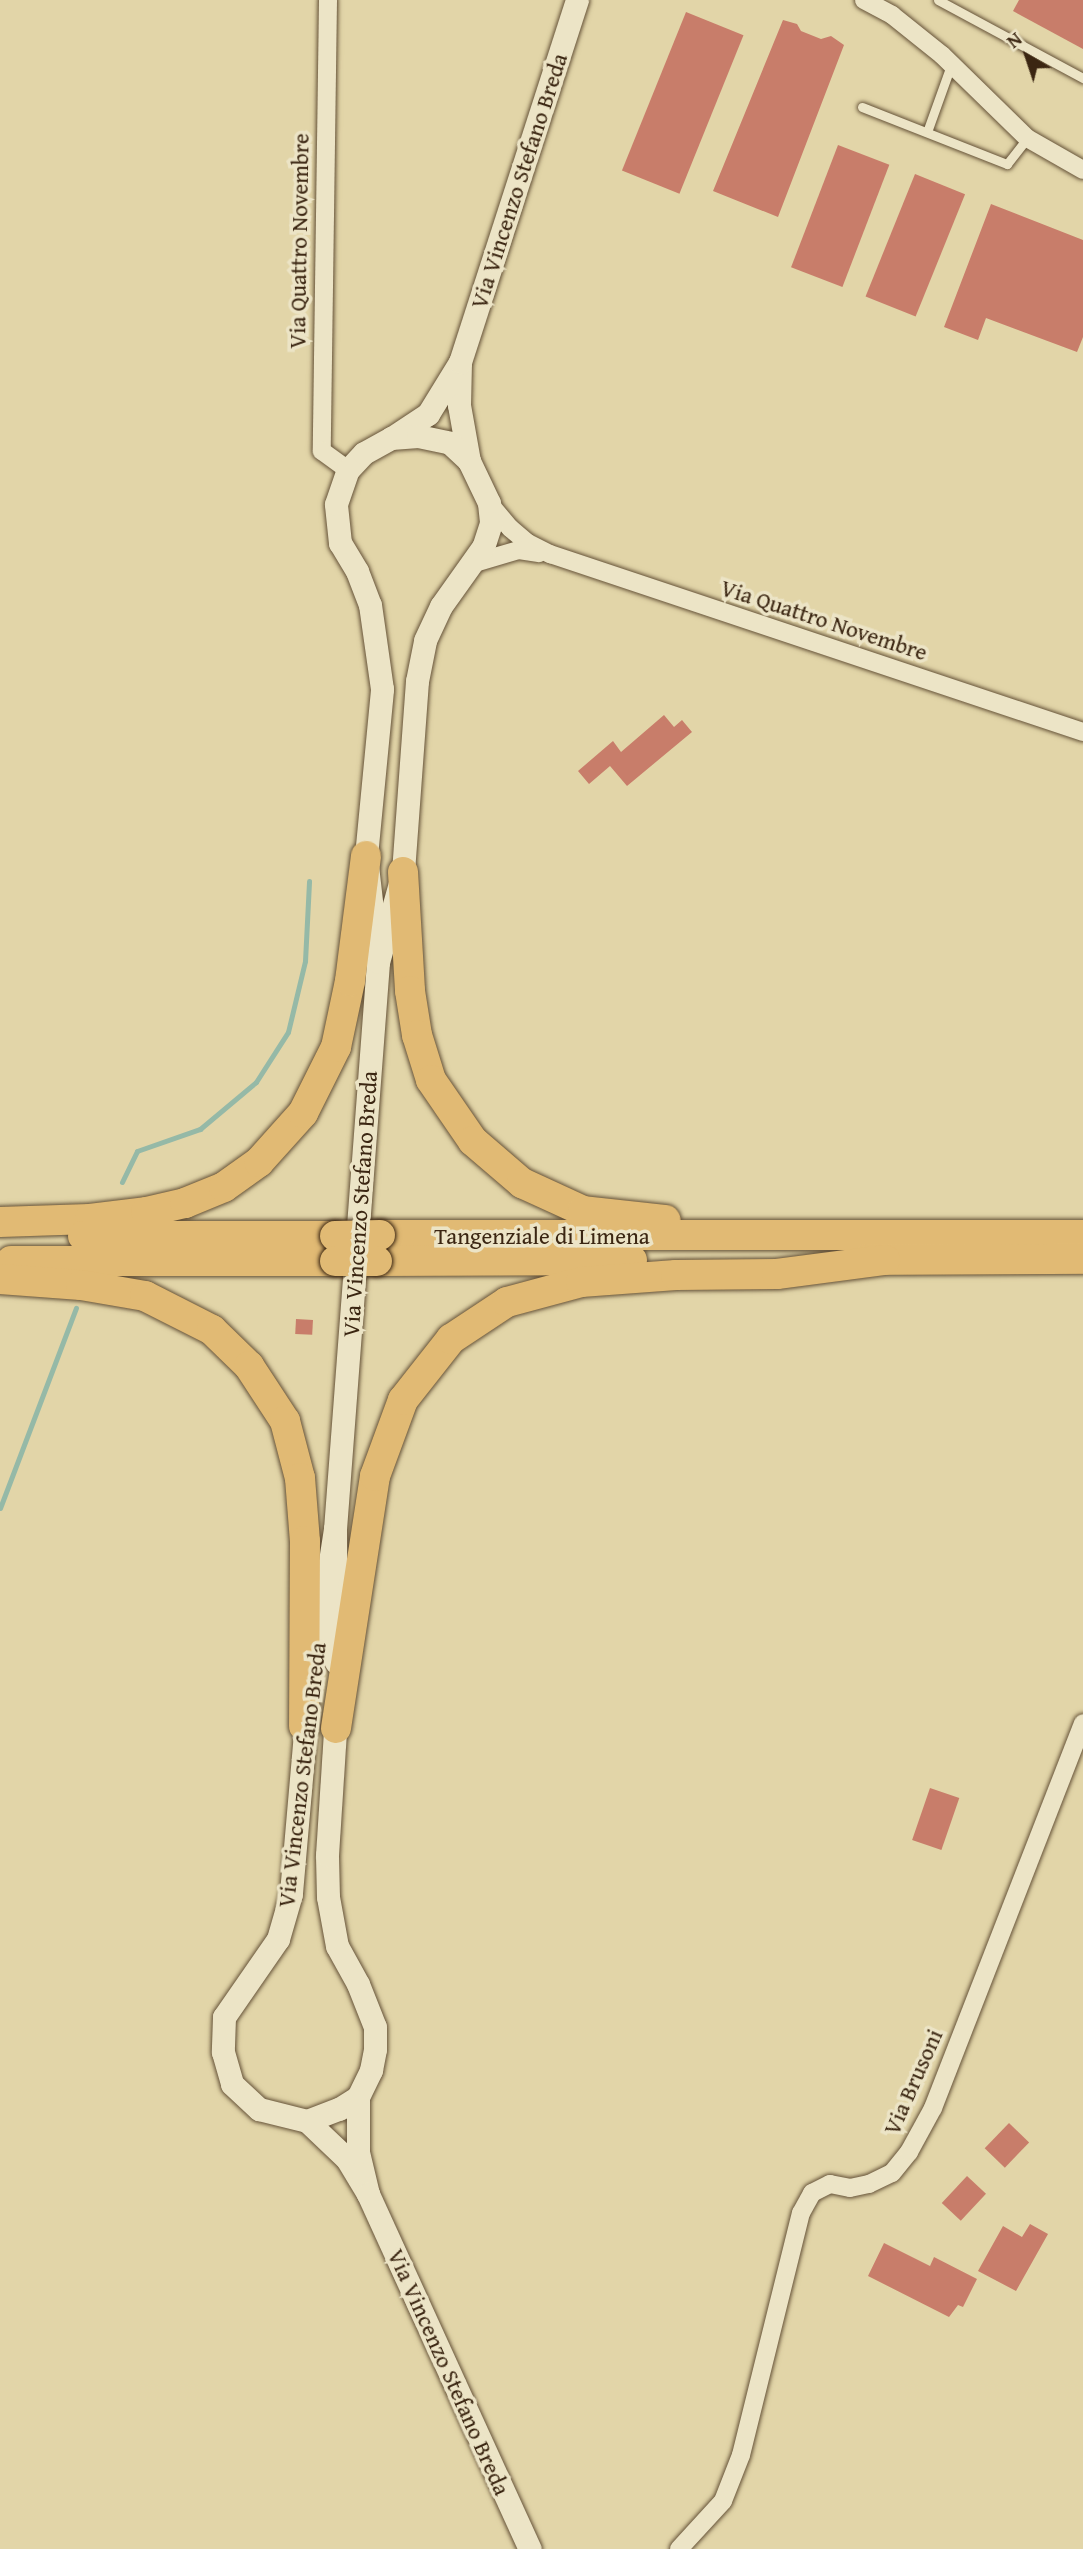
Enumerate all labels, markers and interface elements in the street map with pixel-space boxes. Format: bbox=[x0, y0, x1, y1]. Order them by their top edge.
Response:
north arrow bbox=[992, 21, 1062, 91]
text: N bbox=[1000, 25, 1028, 55]
street label: Via Vincenzo Stefano Breda bbox=[465, 50, 573, 312]
street label: Via Quattro Novembre bbox=[283, 133, 315, 349]
street label: Via Quattro Novembre bbox=[717, 574, 931, 666]
street label: Via Vincenzo Stefano Breda bbox=[337, 1070, 383, 1338]
street label: Tangenziale di Limena bbox=[434, 1222, 650, 1250]
street label: Via Vincenzo Stefano Breda bbox=[272, 1641, 332, 1909]
street label: Via Brusoni bbox=[877, 2025, 949, 2139]
street label: Via Vincenzo Stefano Breda bbox=[382, 2244, 516, 2500]

